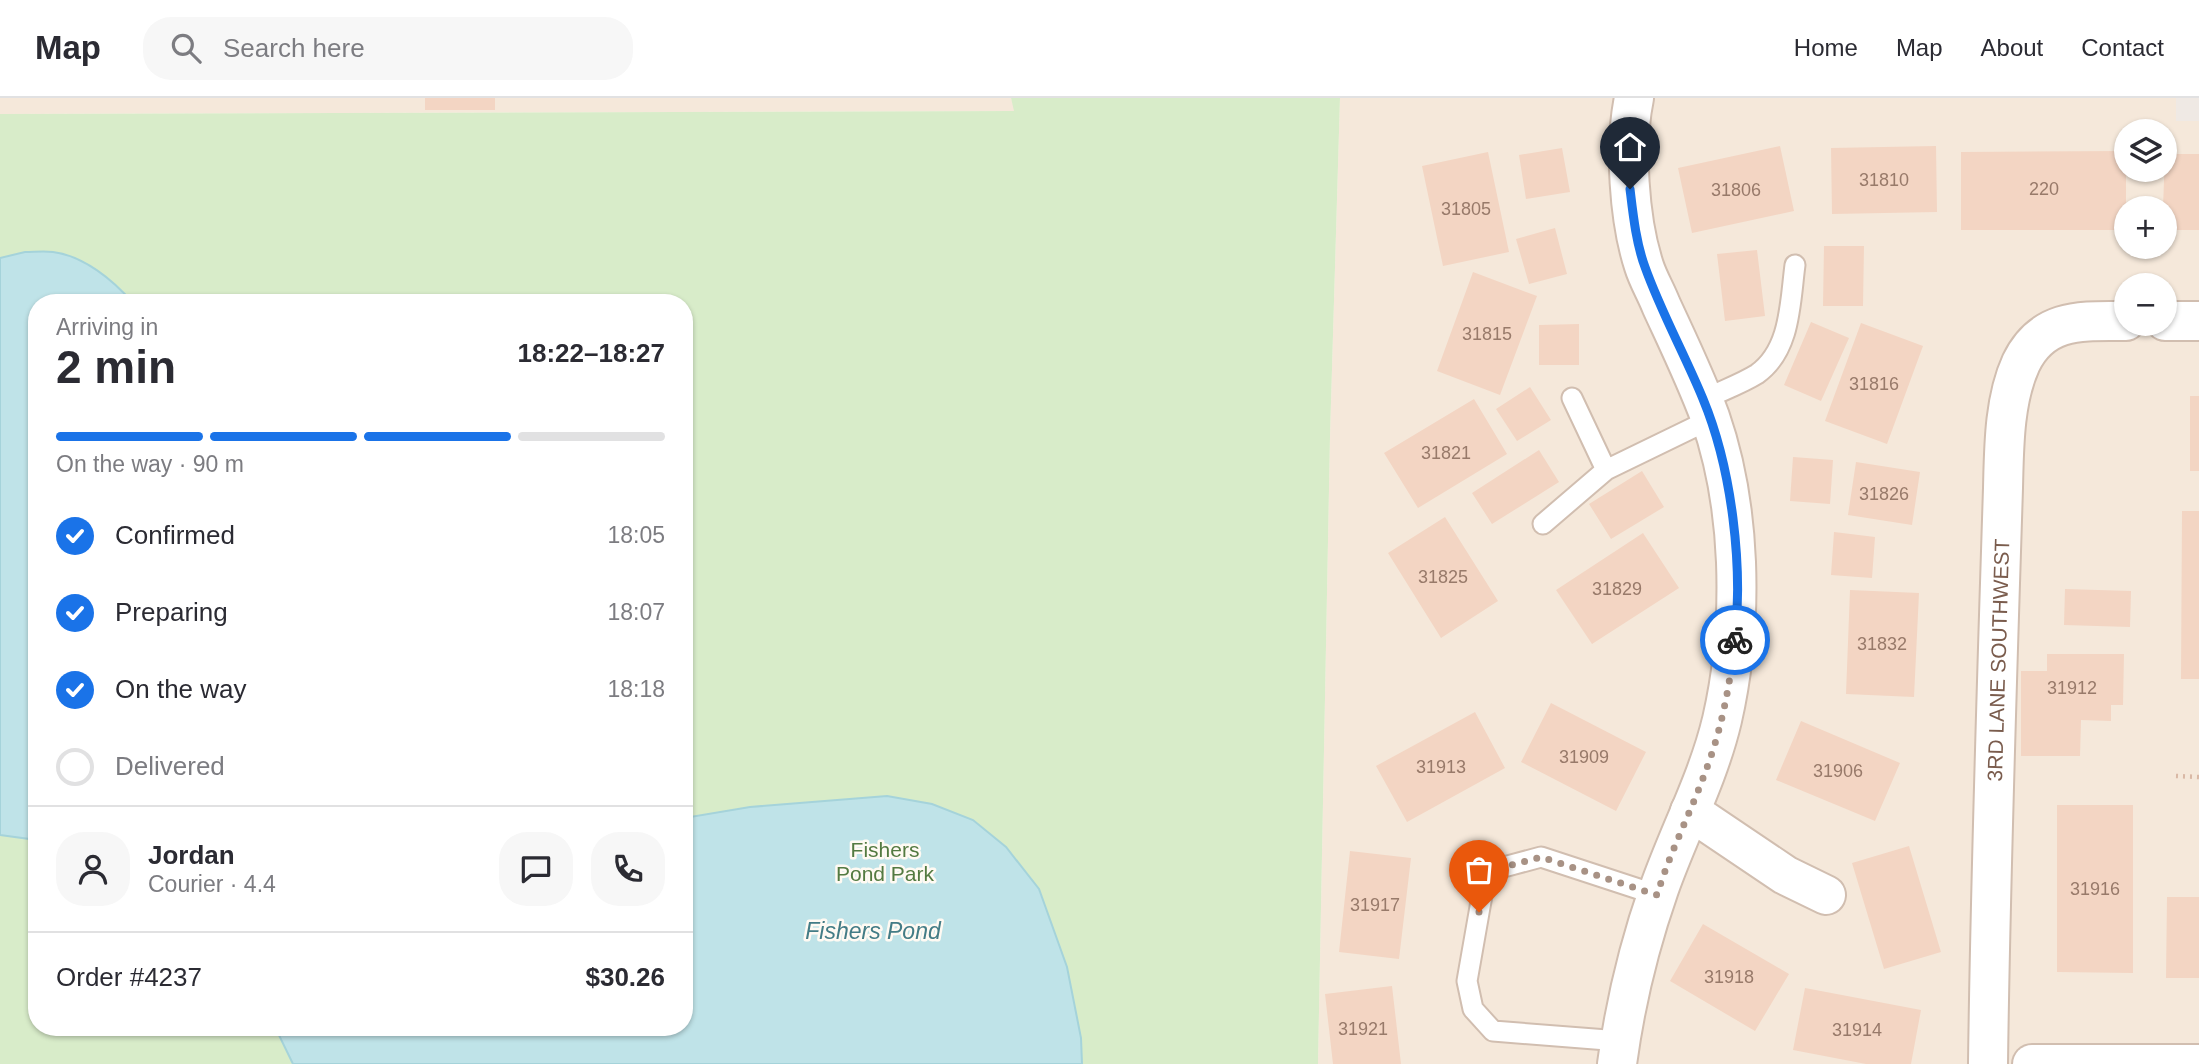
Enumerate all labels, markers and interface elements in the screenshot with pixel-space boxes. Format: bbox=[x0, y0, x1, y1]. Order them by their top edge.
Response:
search box bbox=[143, 17, 633, 80]
text: Map bbox=[35, 29, 101, 66]
icon: search bbox=[167, 29, 205, 67]
text: Search here bbox=[223, 33, 365, 63]
text: Home bbox=[1794, 34, 1858, 61]
text: Map bbox=[1896, 34, 1943, 61]
text: About bbox=[1981, 34, 2043, 61]
text: Contact bbox=[2081, 34, 2164, 61]
pin bbox=[1600, 117, 1660, 189]
map controls bbox=[2114, 119, 2177, 336]
button: layers bbox=[2114, 119, 2177, 182]
icon: home bbox=[1611, 128, 1649, 166]
house number: 31810 bbox=[1859, 170, 1909, 190]
house number: 220 bbox=[2029, 179, 2059, 199]
house number: 31806 bbox=[1711, 180, 1761, 200]
button: + bbox=[2114, 196, 2177, 259]
house number: 31805 bbox=[1441, 199, 1491, 219]
button: − bbox=[2114, 273, 2177, 336]
text: Arriving in bbox=[56, 314, 158, 340]
house number: 31815 bbox=[1462, 324, 1512, 344]
text: 18:22–18:27 bbox=[518, 338, 665, 368]
text: 2 min bbox=[56, 341, 176, 393]
house number: 31816 bbox=[1849, 374, 1899, 394]
house number: 31821 bbox=[1421, 443, 1471, 463]
text: On the way · 90 m bbox=[56, 451, 244, 477]
house number: 31826 bbox=[1859, 484, 1909, 504]
icon: check bbox=[56, 517, 94, 555]
text: Confirmed bbox=[115, 520, 235, 550]
text: 18:05 bbox=[607, 522, 665, 548]
street label: 3RD LANE SOUTHWEST bbox=[1983, 538, 2013, 782]
house number: 31825 bbox=[1418, 567, 1468, 587]
house number: 31829 bbox=[1592, 579, 1642, 599]
icon: check bbox=[56, 594, 94, 632]
text: Preparing bbox=[115, 597, 228, 627]
text: 18:07 bbox=[607, 599, 665, 625]
courier bbox=[1700, 605, 1770, 675]
icon: bike bbox=[1716, 621, 1754, 659]
house number: 31832 bbox=[1857, 634, 1907, 654]
icon: check bbox=[56, 671, 94, 709]
text: On the way bbox=[115, 674, 247, 704]
text: 18:18 bbox=[607, 676, 665, 702]
house number: 31912 bbox=[2047, 678, 2097, 698]
house number: 31909 bbox=[1559, 747, 1609, 767]
text: Delivered bbox=[115, 751, 225, 781]
house number: 31913 bbox=[1416, 757, 1466, 777]
house number: 31906 bbox=[1813, 761, 1863, 781]
button: person bbox=[56, 832, 130, 906]
button: chat bbox=[499, 832, 573, 906]
button: phone bbox=[591, 832, 665, 906]
park label: Fishers Pond Park bbox=[836, 838, 935, 885]
text: Jordan bbox=[148, 840, 235, 870]
pin bbox=[1449, 840, 1509, 912]
icon: bag bbox=[1460, 851, 1498, 889]
text: Courier · 4.4 bbox=[148, 871, 276, 897]
house number: 31916 bbox=[2070, 879, 2120, 899]
house number: 31917 bbox=[1350, 895, 1400, 915]
water label: Fishers Pond bbox=[805, 918, 942, 944]
text: Order #4237 bbox=[56, 962, 202, 992]
text: $30.26 bbox=[585, 962, 665, 992]
house number: 31918 bbox=[1704, 967, 1754, 987]
house number: 31921 bbox=[1338, 1019, 1388, 1039]
house number: 31914 bbox=[1832, 1020, 1882, 1040]

